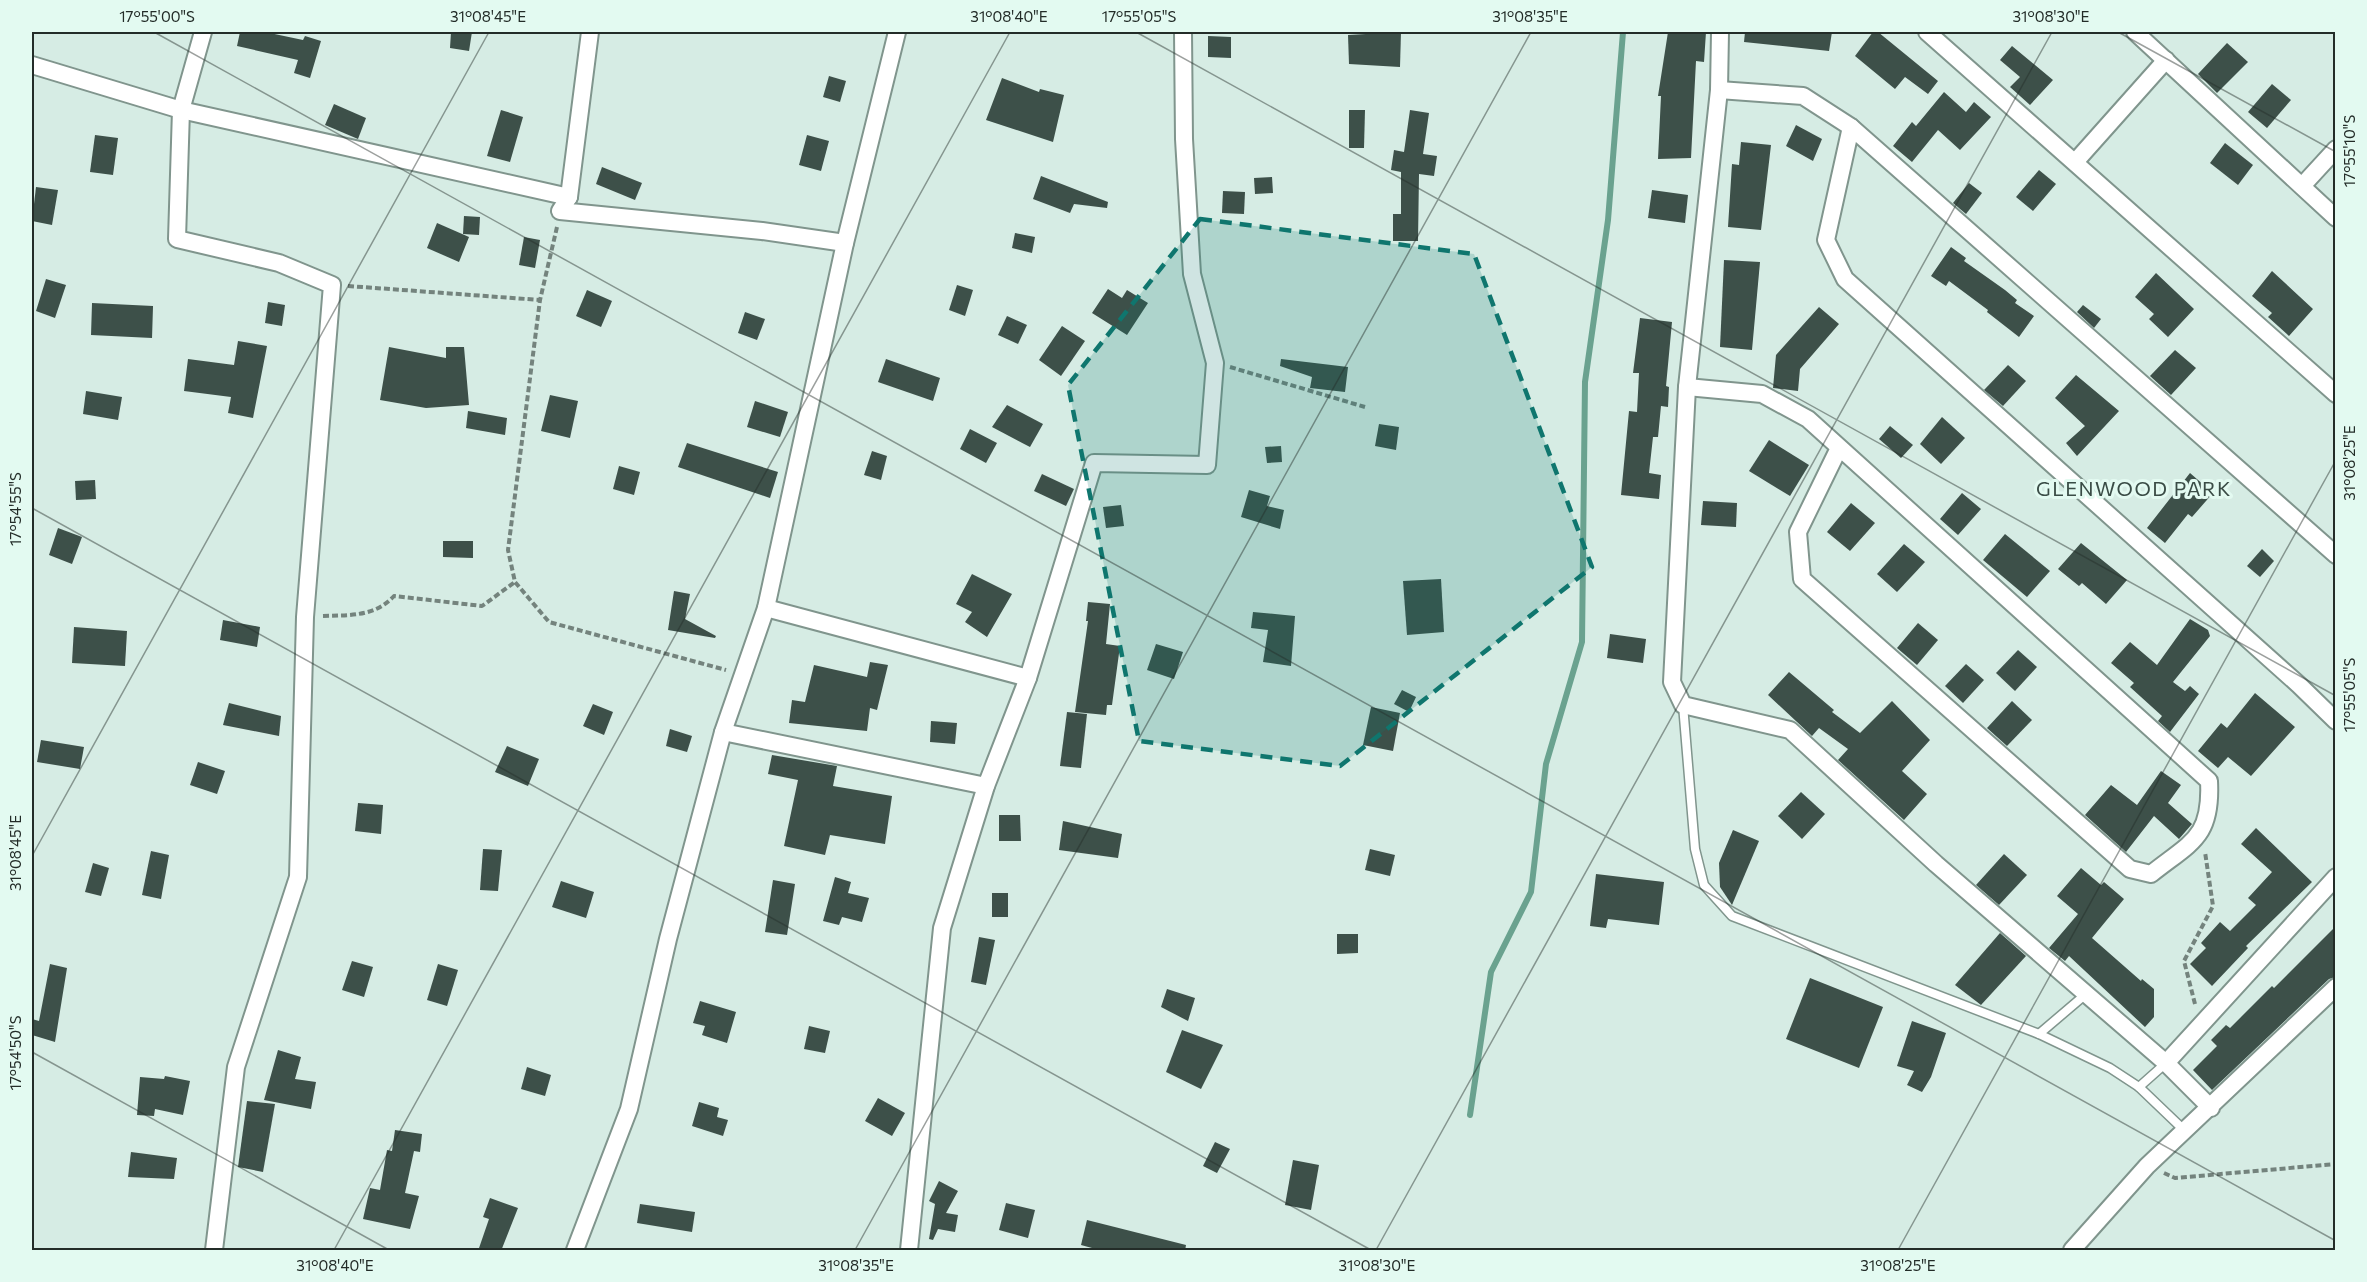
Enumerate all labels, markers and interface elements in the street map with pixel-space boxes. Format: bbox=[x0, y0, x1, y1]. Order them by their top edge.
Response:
text: 17°55'00"S bbox=[119, 7, 195, 25]
text: 31°08'45"E bbox=[450, 7, 526, 25]
text: 31°08'40"E bbox=[970, 7, 1048, 25]
text: 17°55'05"S bbox=[1102, 7, 1176, 25]
text: 31°08'35"E bbox=[1492, 7, 1568, 25]
text: 31°08'30"E bbox=[2013, 7, 2090, 25]
text: 17°55'10"S bbox=[2340, 115, 2358, 187]
text: 31°08'25"E bbox=[2340, 425, 2358, 501]
text: 17°54'55"S bbox=[6, 472, 24, 546]
district label: GLENWOOD PARK bbox=[2036, 476, 2232, 500]
text: 17°55'05"S bbox=[2340, 658, 2358, 732]
text: 31°08'45"E bbox=[6, 815, 24, 891]
text: 17°54'50"S bbox=[6, 1015, 24, 1090]
text: 31°08'40"E bbox=[296, 1256, 374, 1274]
text: 31°08'35"E bbox=[818, 1256, 894, 1274]
text: 31°08'30"E bbox=[1339, 1256, 1416, 1274]
text: 31°08'25"E bbox=[1860, 1256, 1936, 1274]

